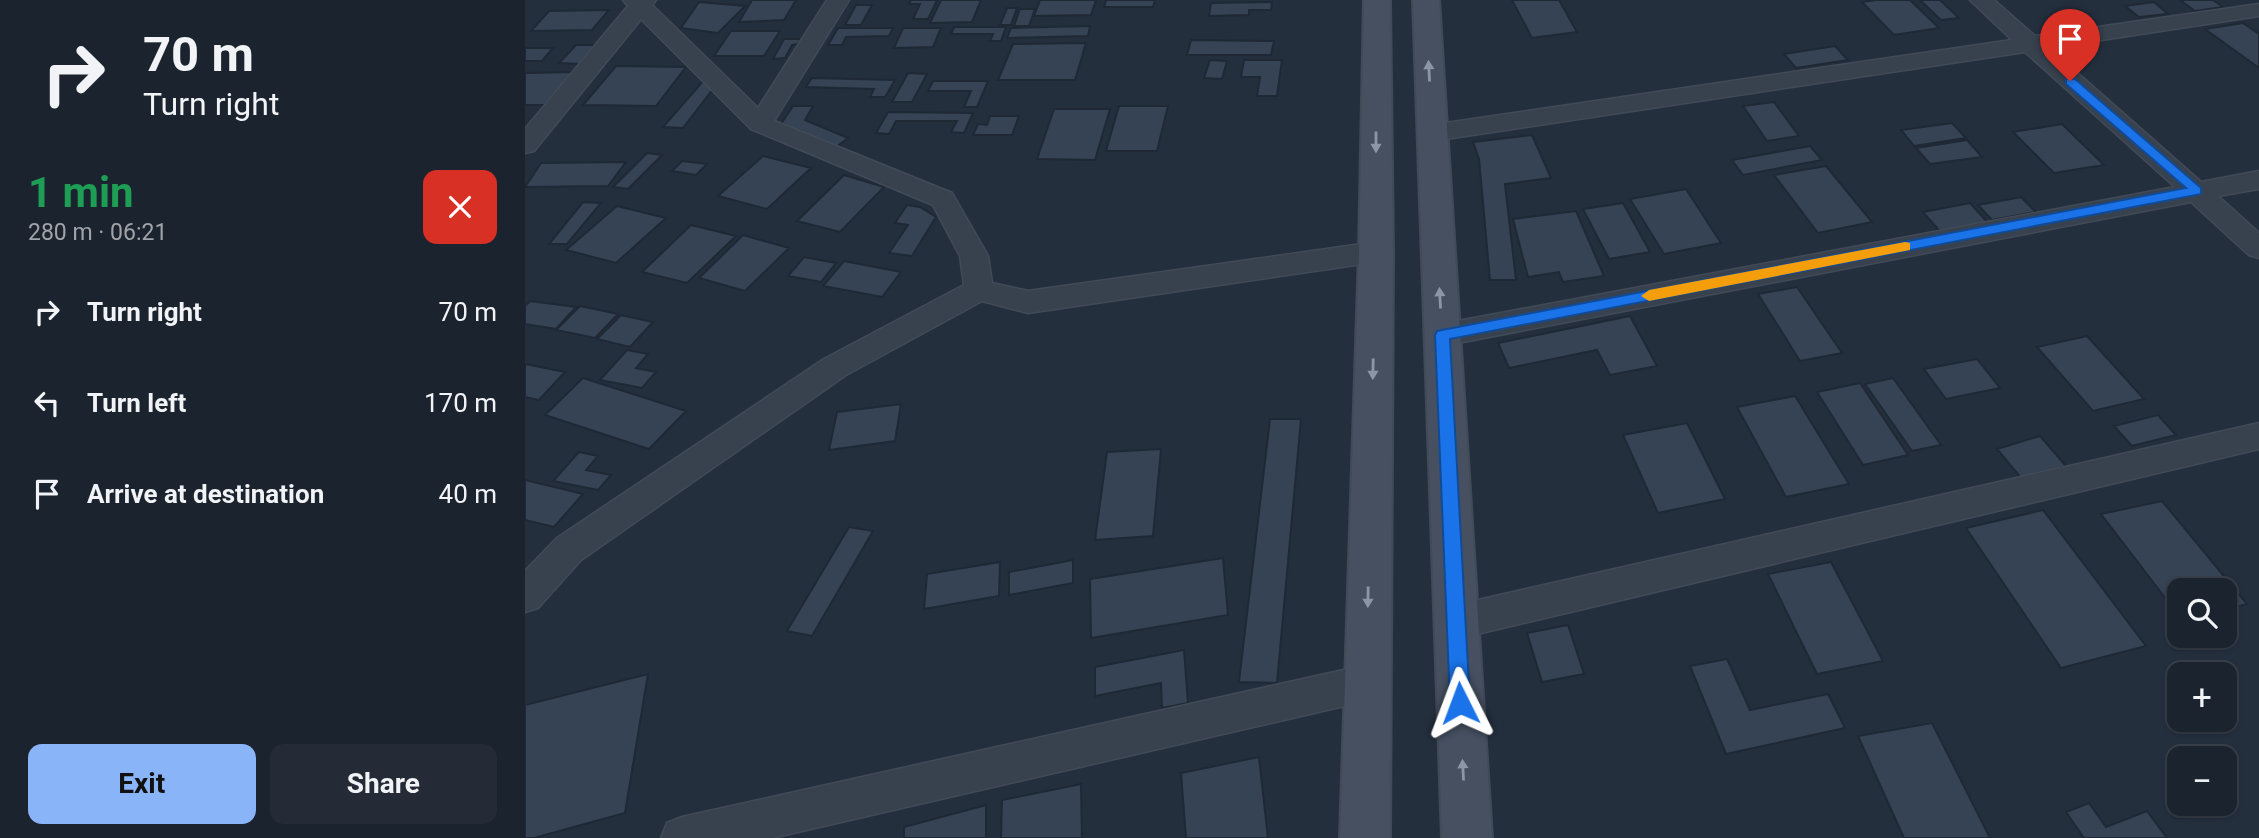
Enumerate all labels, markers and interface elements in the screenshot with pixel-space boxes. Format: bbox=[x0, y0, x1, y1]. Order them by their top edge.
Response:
pin bbox=[2040, 9, 2100, 81]
icon: arrive bbox=[2051, 20, 2089, 58]
text: 70 m bbox=[143, 26, 254, 83]
icon: right bbox=[28, 28, 119, 119]
one-way arrow bbox=[1424, 59, 1435, 81]
text: Turn right bbox=[143, 85, 279, 123]
one-way arrow bbox=[1370, 131, 1382, 153]
text: 1 min bbox=[28, 168, 134, 217]
button: close bbox=[423, 170, 497, 244]
text: 280 m · 06:21 bbox=[28, 219, 167, 246]
one-way arrow bbox=[1435, 287, 1446, 309]
icon: right bbox=[28, 293, 66, 331]
text: Turn right bbox=[87, 297, 202, 327]
text: 70 m bbox=[439, 297, 497, 327]
one-way arrow bbox=[1367, 358, 1379, 380]
icon: left bbox=[28, 384, 66, 422]
text: Turn left bbox=[87, 388, 186, 418]
text: 170 m bbox=[424, 388, 497, 418]
icon: arrive bbox=[28, 475, 66, 513]
text: Arrive at destination bbox=[87, 479, 324, 509]
text: 40 m bbox=[439, 479, 497, 509]
map controls bbox=[2167, 578, 2237, 816]
button: search bbox=[2167, 578, 2237, 648]
one-way arrow bbox=[1362, 586, 1374, 608]
button: + bbox=[2167, 662, 2237, 732]
position arrow bbox=[1423, 666, 1497, 740]
button: Exit bbox=[28, 744, 256, 824]
button: Share bbox=[270, 744, 497, 824]
button: − bbox=[2167, 746, 2237, 816]
one-way arrow bbox=[1458, 759, 1469, 781]

